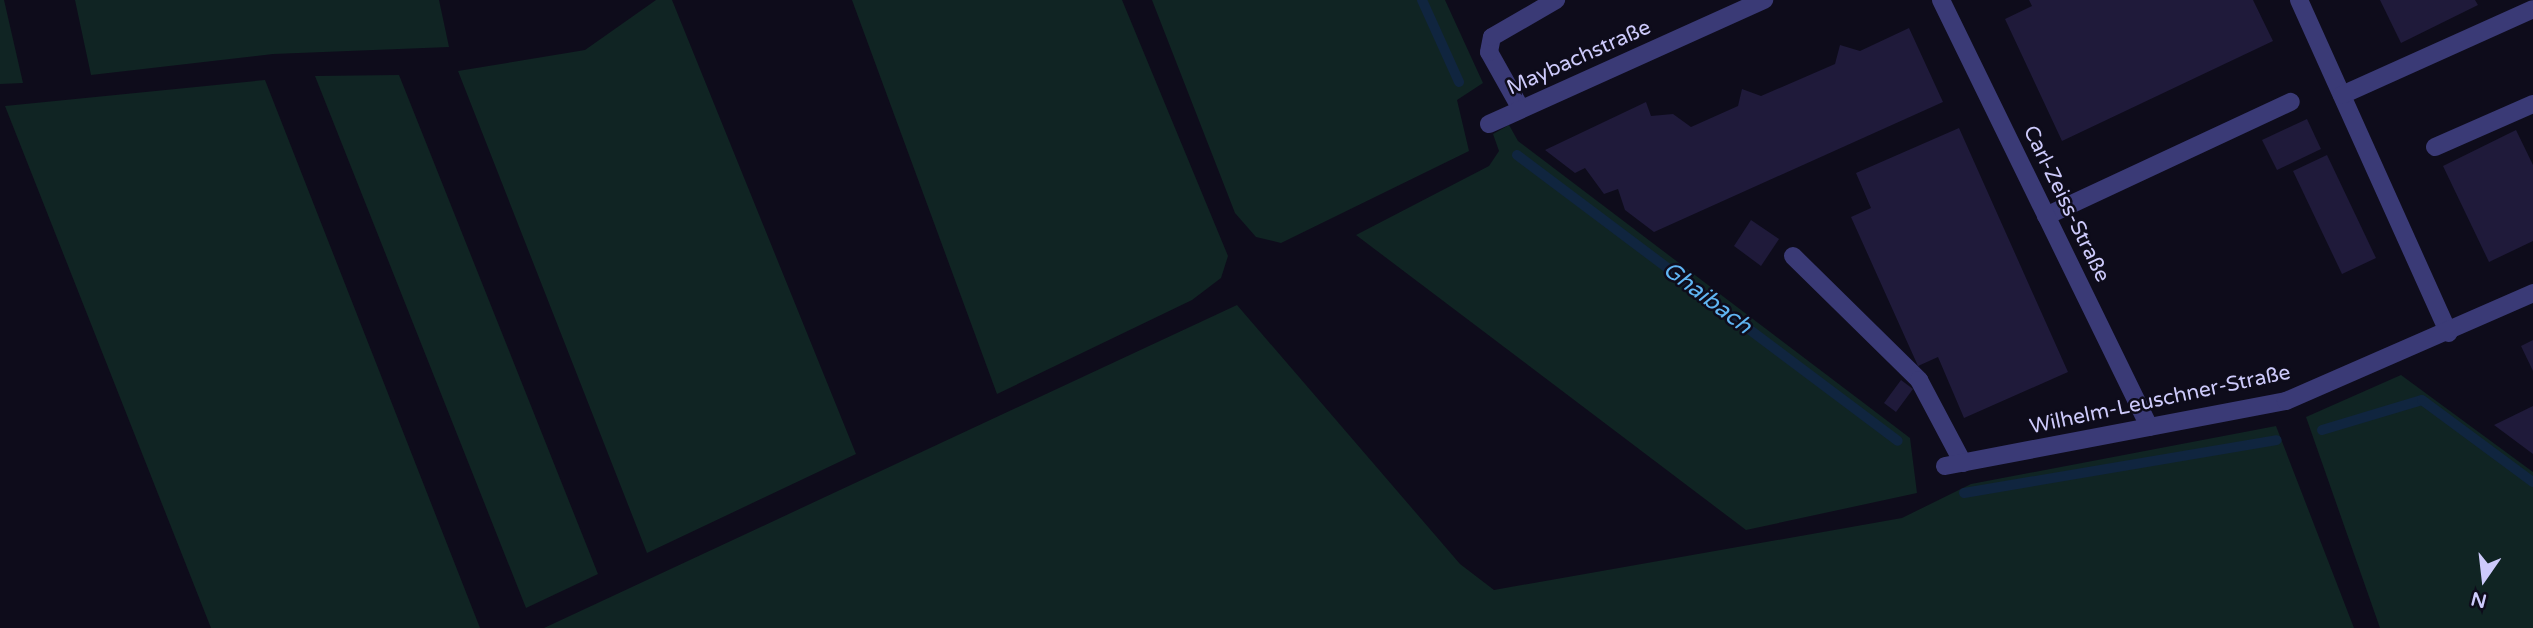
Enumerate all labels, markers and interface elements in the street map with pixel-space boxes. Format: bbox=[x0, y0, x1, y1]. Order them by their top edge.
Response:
street label: Maybachstraße bbox=[1503, 15, 1655, 101]
street label: Carl-Zeiss-Straße bbox=[2017, 122, 2115, 286]
water label: Ghaibach bbox=[1657, 256, 1757, 340]
street label: Wilhelm-Leuschner-Straße bbox=[2027, 360, 2293, 440]
north arrow bbox=[2449, 544, 2519, 614]
text: N bbox=[2469, 587, 2489, 612]

